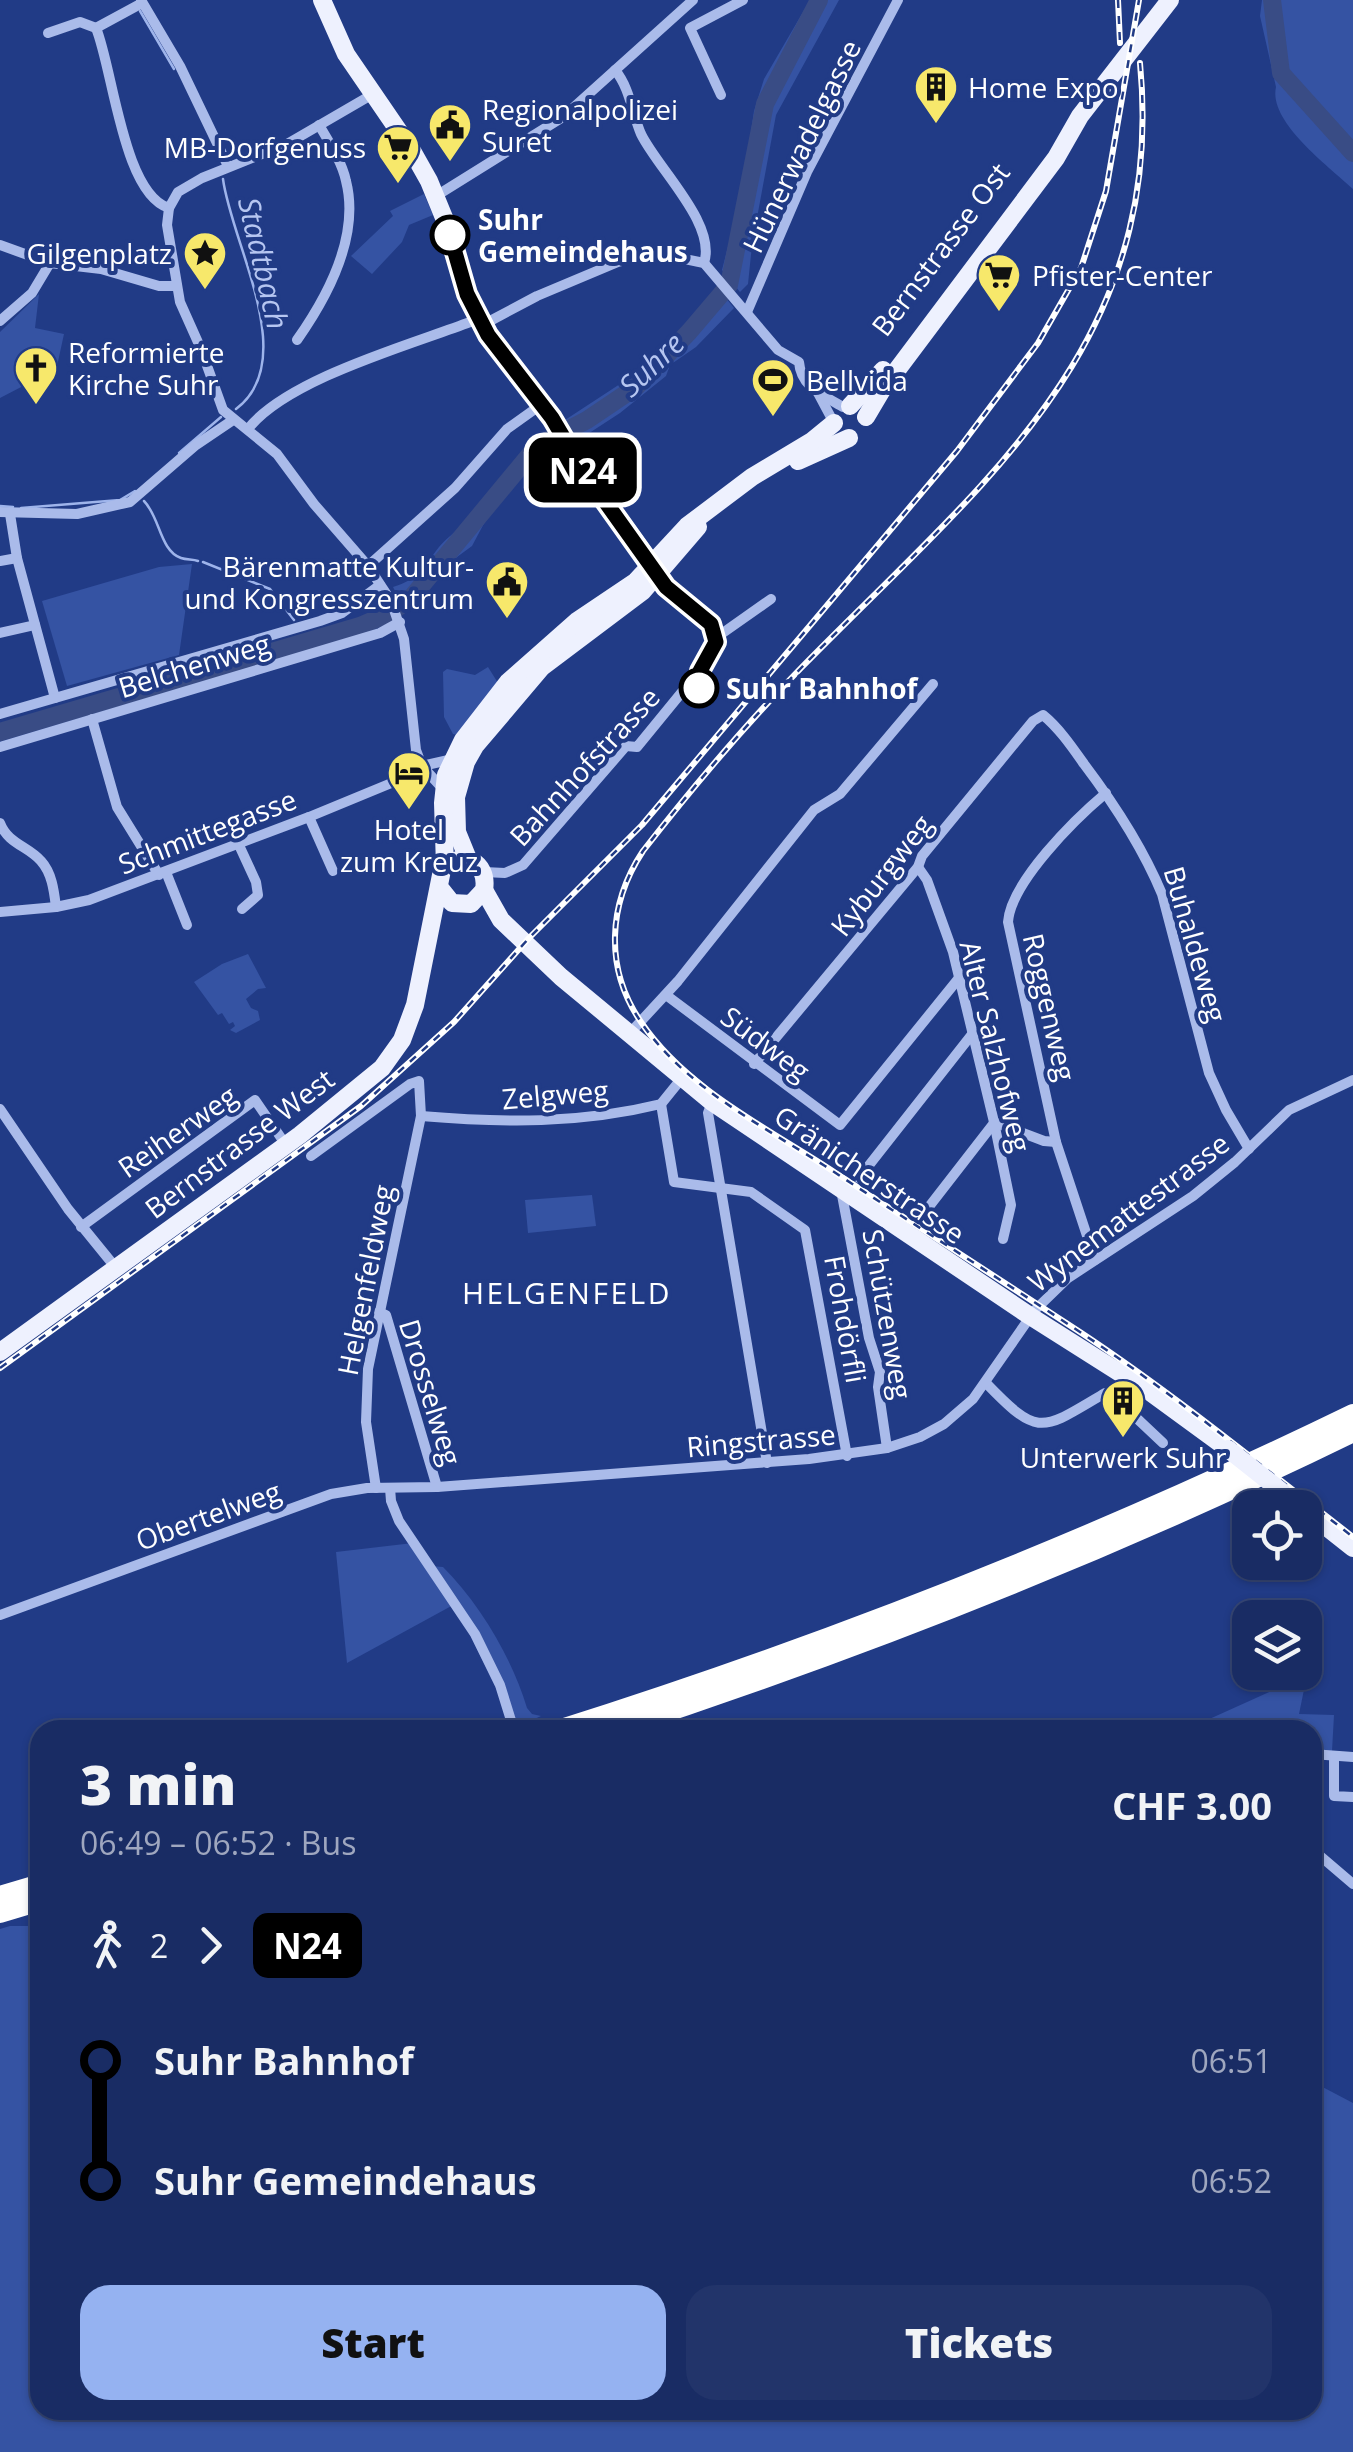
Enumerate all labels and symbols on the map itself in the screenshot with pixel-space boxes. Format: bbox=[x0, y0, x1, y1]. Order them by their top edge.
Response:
street label: Hünerwadelgasse bbox=[733, 33, 869, 259]
building icon: Home Expo bbox=[913, 64, 959, 125]
place label: Home Expo bbox=[968, 68, 1119, 106]
place label: Regionalpolizei Suret bbox=[482, 90, 678, 160]
public building icon: Regionalpolizei Suret bbox=[427, 102, 473, 163]
supermarket icon: MB-Dorfgenuss bbox=[375, 124, 421, 185]
place label: MB-Dorfgenuss bbox=[164, 128, 366, 166]
street label: Bernstrasse Ost bbox=[862, 155, 1018, 343]
water label: Stadtbach bbox=[229, 193, 299, 333]
place label: Suhr Gemeindehaus bbox=[478, 200, 688, 270]
marker: Suhr Gemeindehaus bbox=[431, 216, 469, 254]
place icon: Gilgenplatz bbox=[182, 230, 228, 291]
place label: Gilgenplatz bbox=[27, 234, 172, 272]
supermarket icon: Pfister-Center bbox=[976, 252, 1022, 313]
place label: Pfister-Center bbox=[1032, 256, 1213, 294]
water label: Suhre bbox=[609, 323, 693, 405]
place label: Reformierte Kirche Suhr bbox=[68, 333, 225, 403]
church icon: Reformierte Kirche Suhr bbox=[13, 345, 59, 406]
sports icon: Bellvida bbox=[750, 357, 796, 418]
place label: Bellvida bbox=[806, 361, 908, 399]
line badge: N24 bbox=[526, 438, 640, 502]
place label: Bärenmatte Kultur- und Kongresszentrum bbox=[184, 547, 474, 617]
public building icon: Bärenmatte Kultur- und Kongresszentrum bbox=[484, 559, 530, 620]
street label: Belchenweg bbox=[113, 624, 275, 706]
marker: Suhr Bahnhof bbox=[680, 669, 718, 707]
place label: Suhr Bahnhof bbox=[726, 669, 919, 707]
street label: Bahnhofstrasse bbox=[500, 678, 668, 854]
hotel icon: Hotel zum Kreuz bbox=[386, 750, 432, 811]
street label: Schmittegasse bbox=[113, 780, 301, 882]
street label: Kyburgweg bbox=[821, 806, 941, 944]
place label: Hotel zum Kreuz bbox=[340, 810, 478, 880]
street label: Buhaldeweg bbox=[1156, 862, 1236, 1026]
street label: Roggenweg bbox=[1015, 930, 1085, 1084]
street label: Alter Salzhofweg bbox=[951, 936, 1041, 1156]
street label: Südweg bbox=[714, 997, 818, 1089]
street label: Bernstrasse West bbox=[137, 1059, 341, 1227]
street label: Zelgweg bbox=[500, 1070, 610, 1118]
street label: Reiherweg bbox=[110, 1076, 244, 1186]
street label: Gränicherstrasse bbox=[767, 1096, 973, 1252]
street label: Wynemattestrasse bbox=[1020, 1124, 1236, 1300]
street label: Helgenfeldweg bbox=[328, 1181, 402, 1379]
street label: Schützenweg bbox=[854, 1226, 922, 1402]
street label: Frohdörfli bbox=[816, 1252, 876, 1386]
district label: HELGENFELD bbox=[462, 1272, 672, 1313]
street label: Drosselweg bbox=[391, 1314, 471, 1470]
building icon: Unterwerk Suhr bbox=[1100, 1378, 1146, 1439]
street label: Ringstrasse bbox=[685, 1415, 837, 1465]
place label: Unterwerk Suhr bbox=[1020, 1438, 1227, 1476]
street label: Obertelweg bbox=[130, 1471, 286, 1559]

